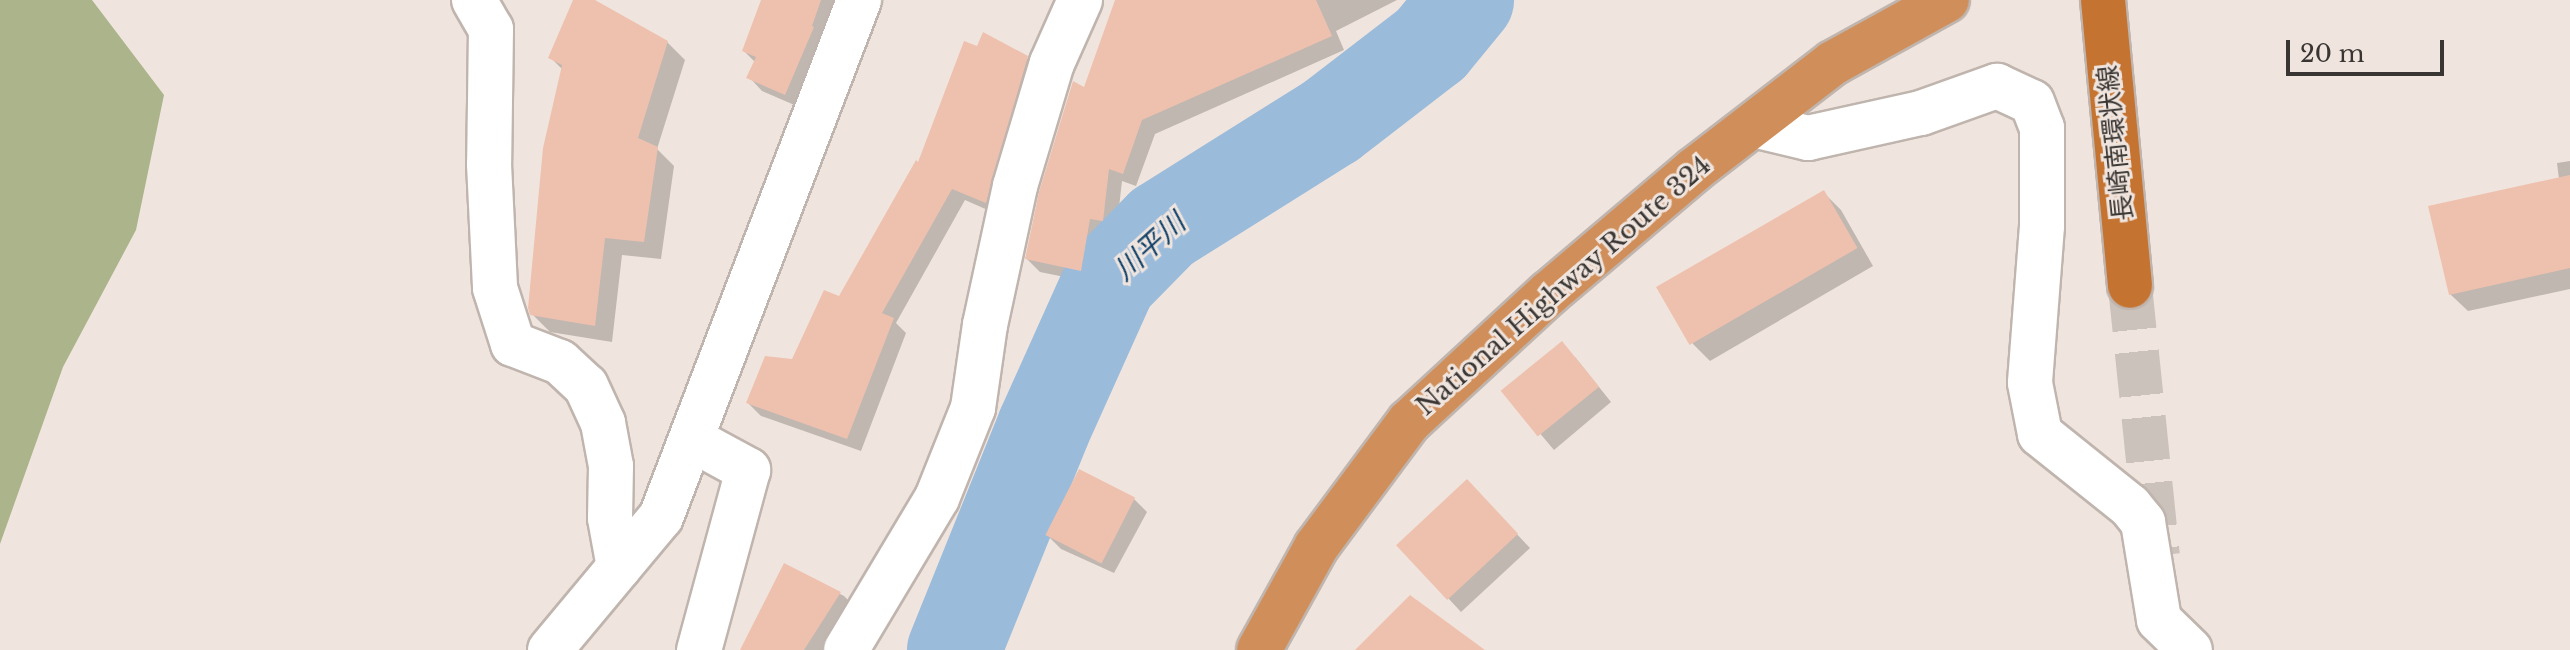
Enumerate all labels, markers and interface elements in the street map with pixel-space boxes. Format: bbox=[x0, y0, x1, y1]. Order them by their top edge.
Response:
scale bar bbox=[2290, 24, 2448, 74]
text: 20 m bbox=[2300, 39, 2365, 68]
street label: 長崎南環状線 bbox=[2092, 64, 2140, 222]
street label: National Highway Route 324 bbox=[1410, 149, 1718, 423]
water label: 川平川 bbox=[1108, 206, 1192, 288]

